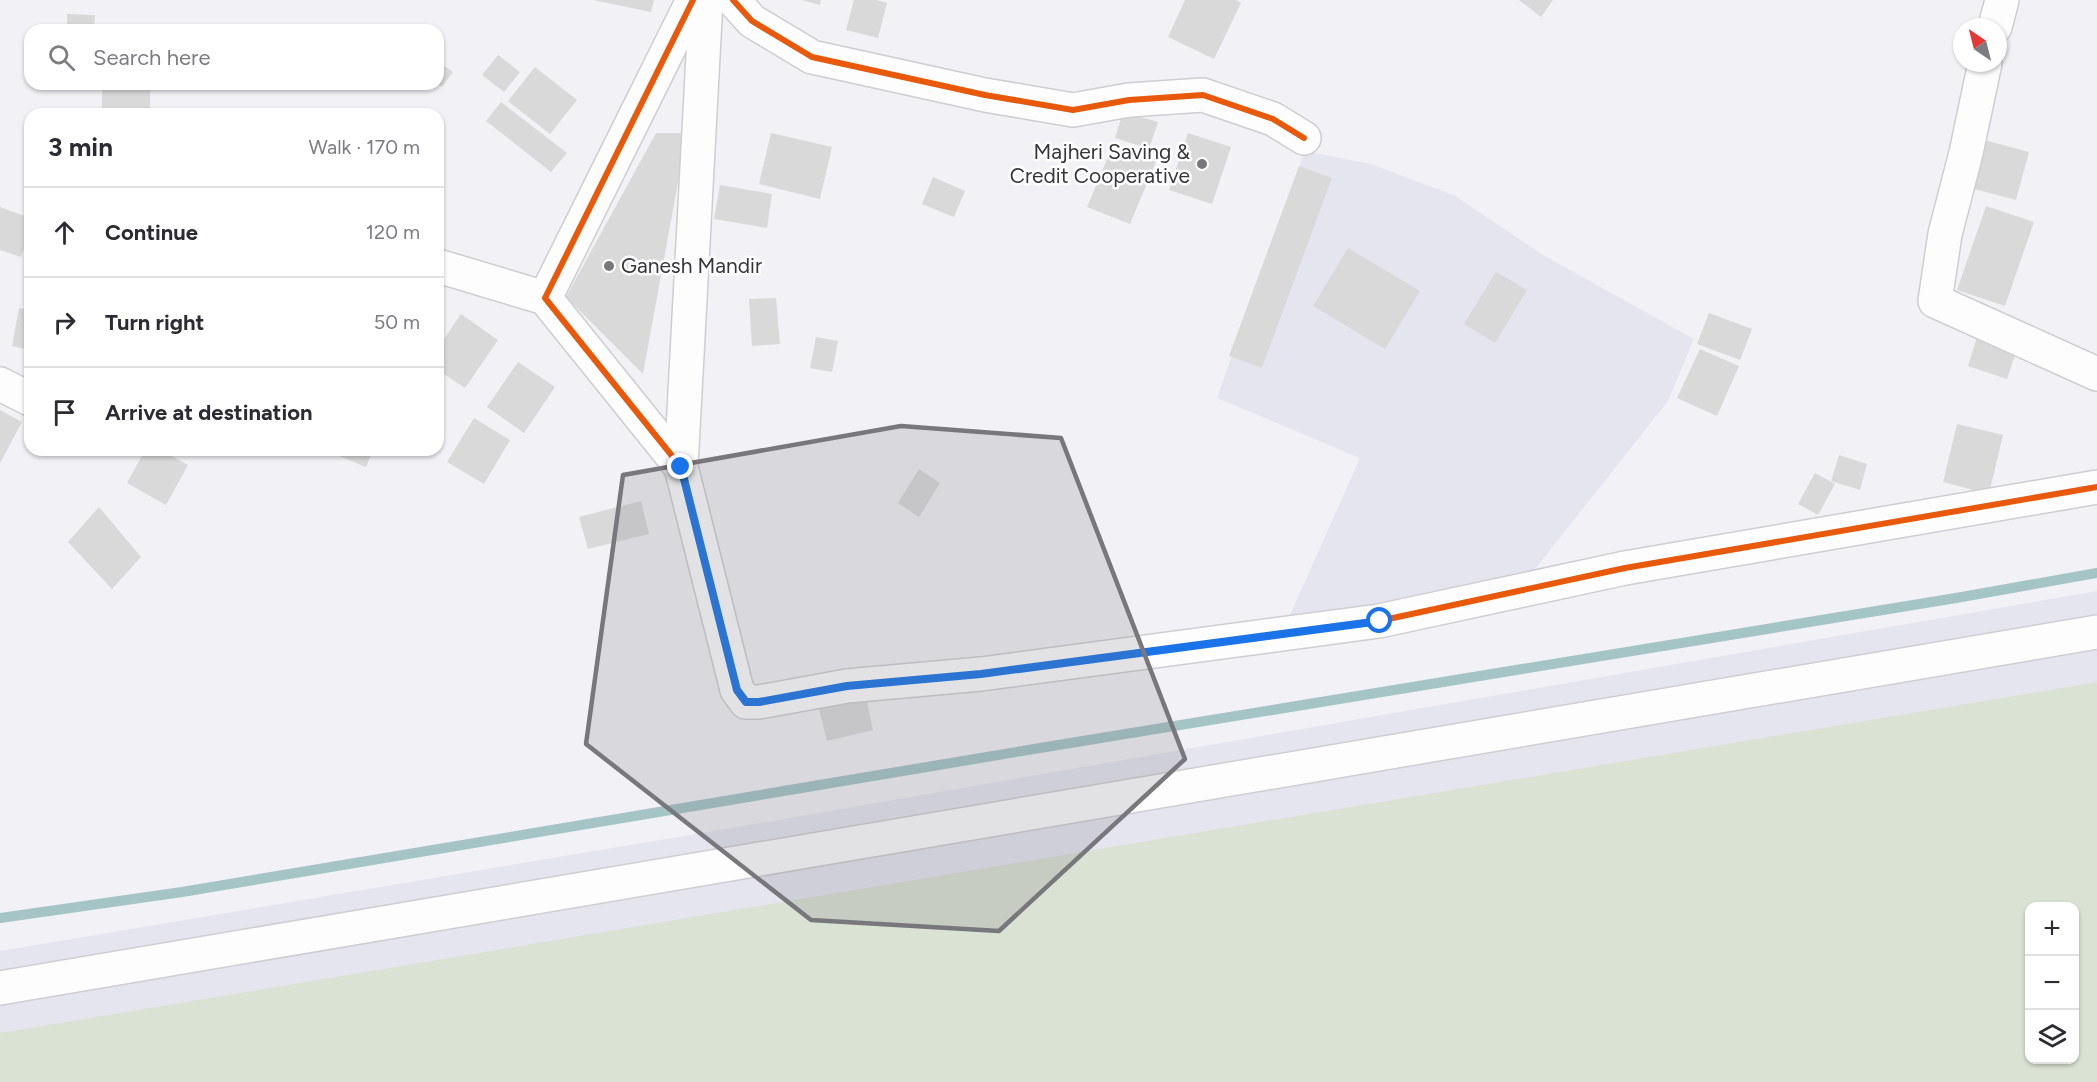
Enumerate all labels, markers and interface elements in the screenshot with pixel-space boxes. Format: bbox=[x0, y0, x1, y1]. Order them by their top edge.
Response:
north arrow bbox=[1953, 18, 2007, 72]
search box bbox=[24, 24, 444, 90]
icon: search bbox=[45, 41, 78, 74]
text: Search here bbox=[93, 44, 211, 71]
text: 3 min bbox=[48, 131, 113, 163]
text: Walk · 170 m bbox=[309, 135, 420, 159]
place label: Majheri Saving & Credit Cooperative bbox=[1010, 139, 1190, 188]
marker: Majheri Saving & Credit Cooperative bbox=[1195, 157, 1209, 171]
icon: ahead bbox=[48, 216, 81, 249]
text: Continue bbox=[105, 219, 198, 246]
text: 120 m bbox=[366, 220, 420, 244]
place label: Ganesh Mandir bbox=[621, 253, 762, 278]
marker: Ganesh Mandir bbox=[602, 259, 616, 273]
icon: right bbox=[48, 306, 81, 339]
text: Turn right bbox=[105, 309, 204, 336]
text: 50 m bbox=[374, 310, 420, 334]
icon: arrive bbox=[48, 396, 81, 429]
text: Arrive at destination bbox=[105, 399, 313, 426]
route end bbox=[667, 453, 693, 479]
route start bbox=[1366, 607, 1392, 633]
map controls bbox=[2025, 902, 2079, 1064]
button: + bbox=[2025, 902, 2079, 956]
button: − bbox=[2025, 956, 2079, 1010]
button: layers bbox=[2025, 1010, 2079, 1064]

